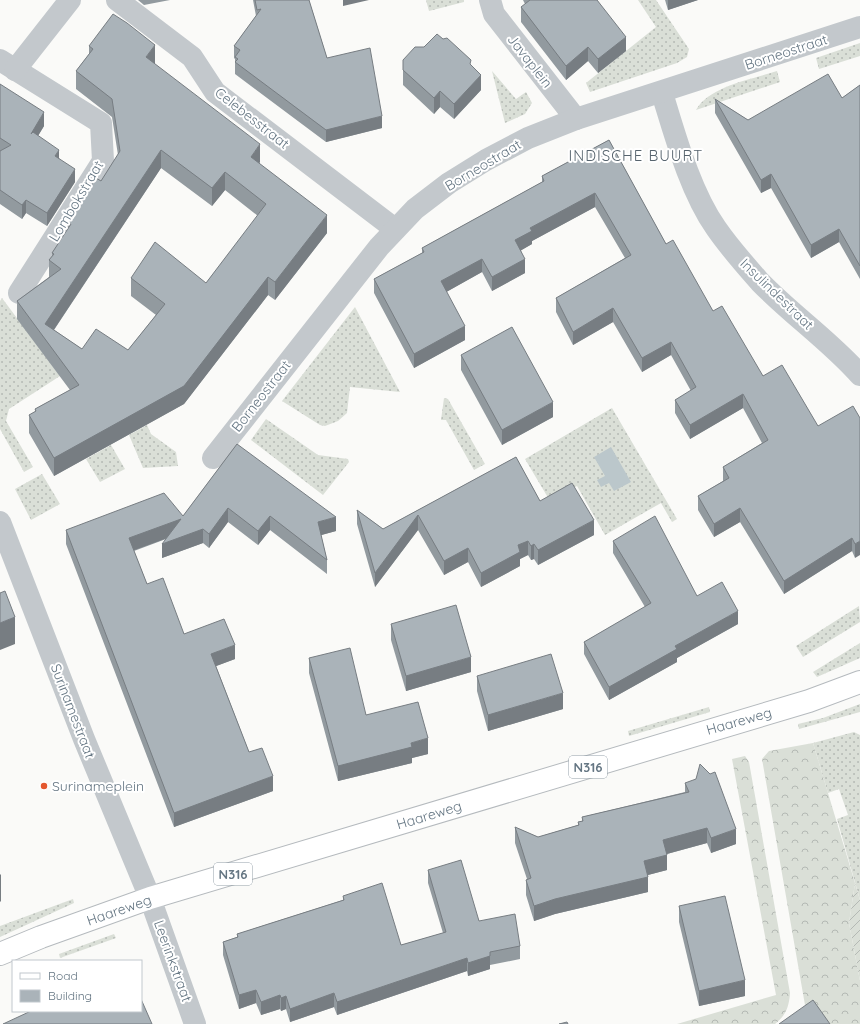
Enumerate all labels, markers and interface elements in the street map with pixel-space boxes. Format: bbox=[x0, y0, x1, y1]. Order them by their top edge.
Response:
street label: Borneostraat bbox=[742, 30, 830, 74]
street label: Javaplein bbox=[504, 31, 556, 91]
street label: Celebesstraat bbox=[211, 83, 293, 153]
street label: Borneostraat bbox=[442, 135, 525, 195]
district label: INDISCHE BUURT bbox=[569, 146, 703, 165]
street label: Lombokstraat bbox=[45, 157, 107, 245]
street label: Insulindestraat bbox=[737, 254, 818, 334]
street label: Borneostraat bbox=[227, 356, 295, 435]
street label: Surinamestraat bbox=[47, 661, 99, 761]
street label: Haareweg bbox=[704, 703, 774, 739]
road number: N316 bbox=[569, 756, 607, 778]
place label: Surinameplein bbox=[52, 777, 144, 795]
marker: Surinameplein bbox=[39, 781, 49, 791]
street label: Haareweg bbox=[394, 797, 464, 833]
road number: N316 bbox=[214, 863, 252, 885]
street label: Haareweg bbox=[84, 891, 154, 929]
street label: Leerinkstraat bbox=[150, 918, 196, 1005]
legend bbox=[12, 960, 142, 1012]
text: Road bbox=[48, 968, 78, 983]
text: Building bbox=[48, 988, 92, 1003]

